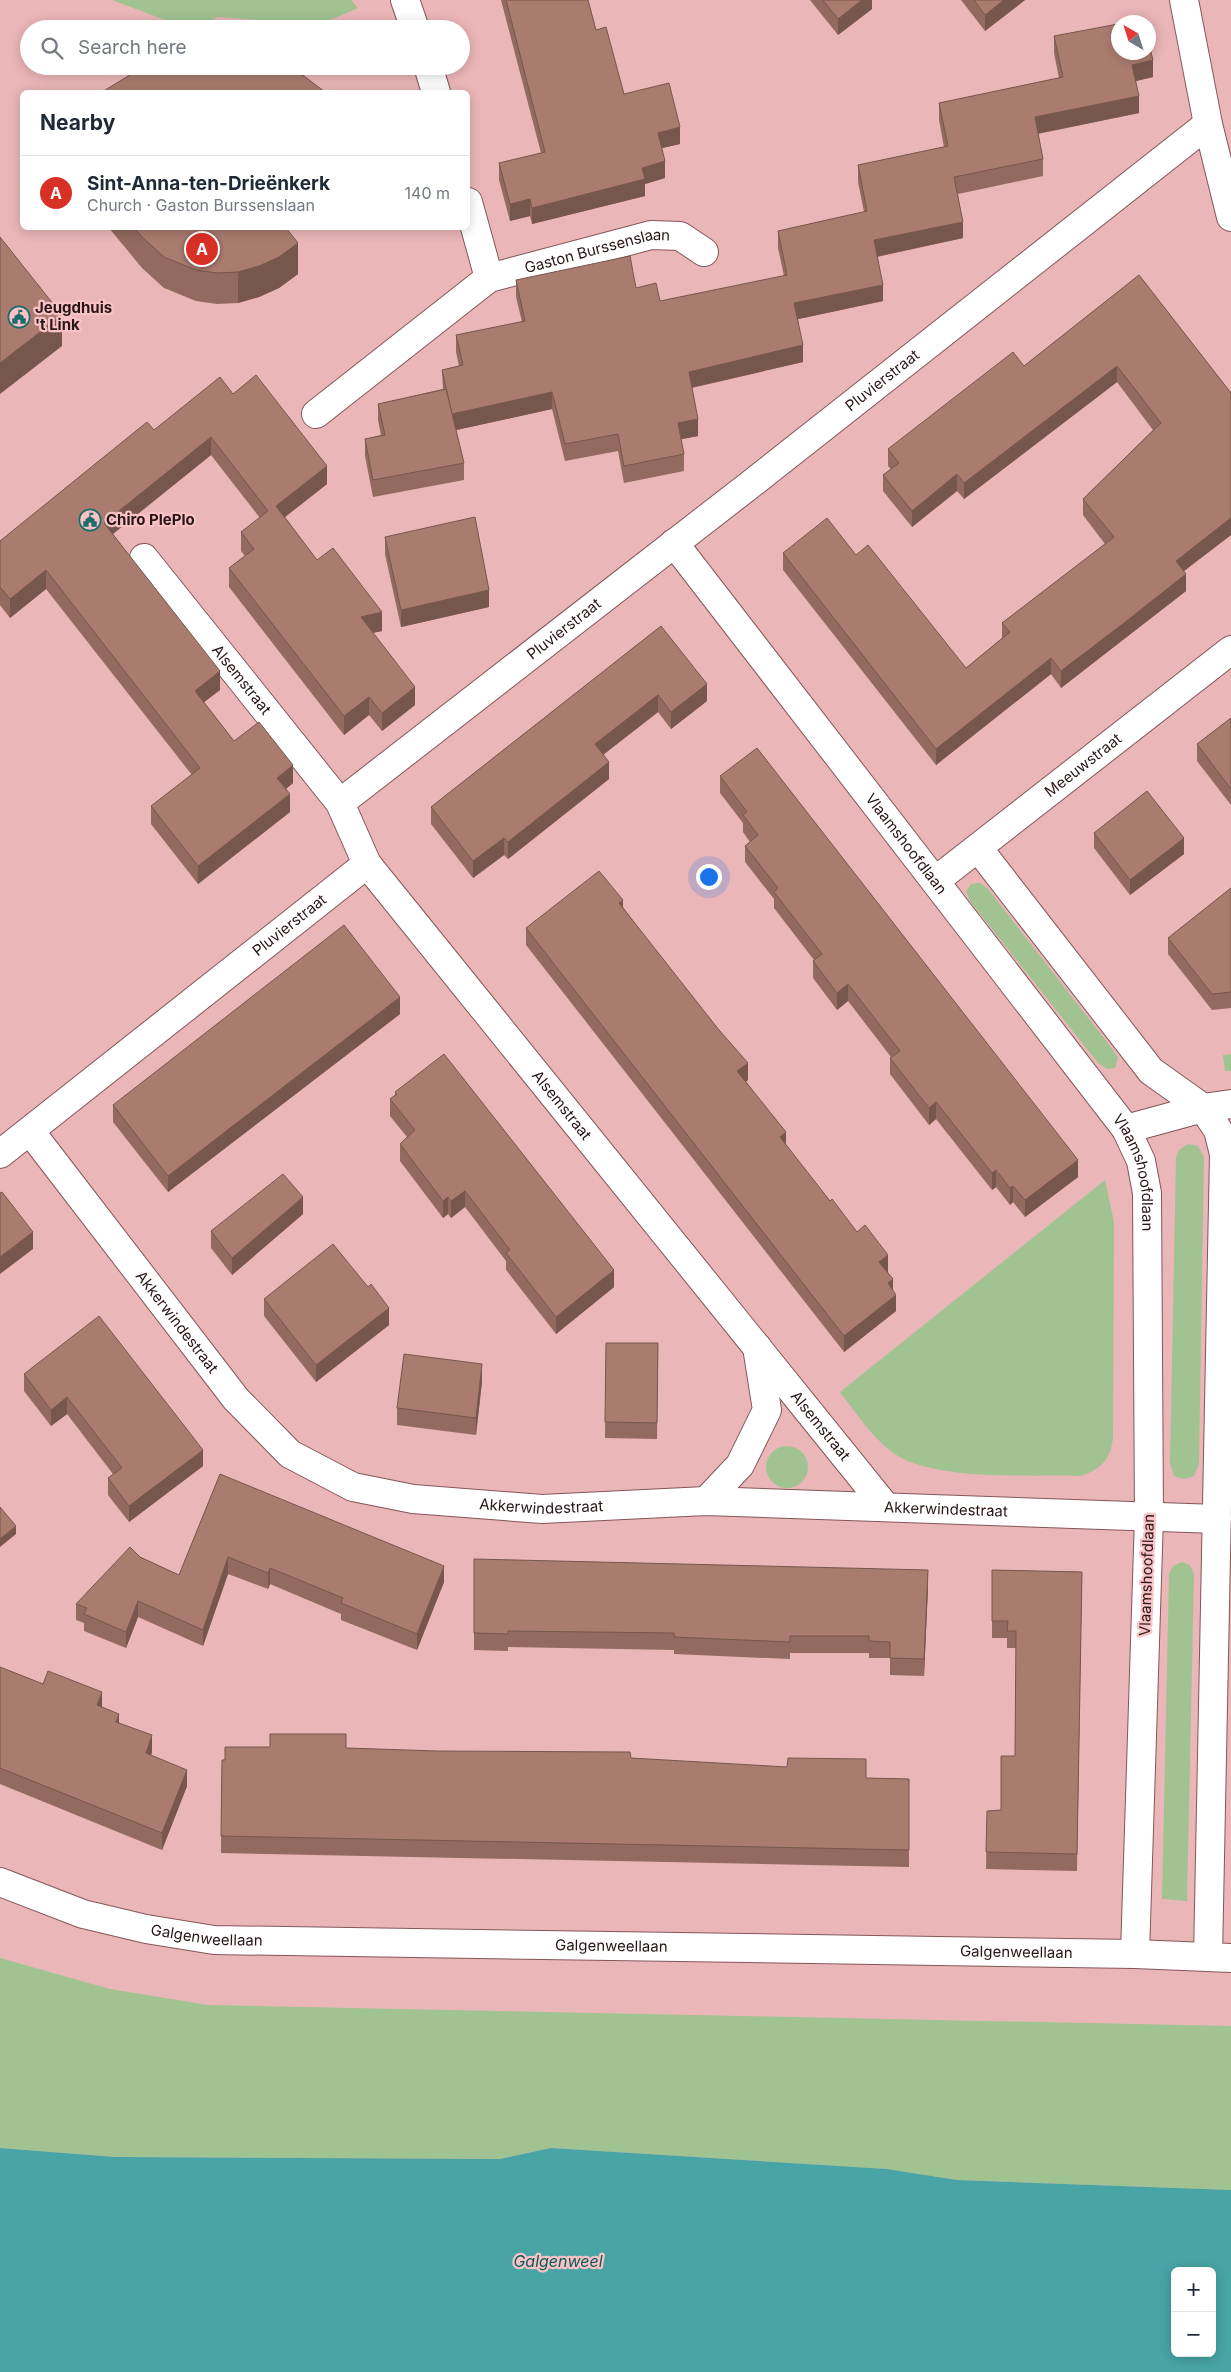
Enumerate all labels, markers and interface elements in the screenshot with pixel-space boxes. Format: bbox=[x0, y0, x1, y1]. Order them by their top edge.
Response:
north arrow bbox=[1111, 15, 1156, 60]
search box bbox=[20, 20, 470, 75]
icon: search bbox=[38, 34, 66, 62]
text: Search here bbox=[78, 36, 187, 59]
text: Nearby bbox=[40, 110, 115, 135]
text: Sint-Anna-ten-Drieënkerk bbox=[87, 172, 330, 195]
text: A bbox=[50, 183, 62, 203]
text: 140 m bbox=[405, 183, 450, 203]
text: Church · Gaston Burssenslaan bbox=[87, 195, 315, 215]
street label: Gaston Burssenslaan bbox=[522, 225, 670, 277]
pin: A bbox=[186, 230, 218, 268]
place label: Jeugdhuis 't Link bbox=[35, 298, 112, 334]
public building icon: Jeugdhuis 't Link bbox=[7, 305, 31, 329]
street label: Pluvierstraat bbox=[841, 345, 923, 415]
public building icon: Chiro PlePlo bbox=[78, 508, 102, 532]
place label: Chiro PlePlo bbox=[106, 510, 195, 529]
street label: Pluvierstraat bbox=[523, 594, 605, 664]
street label: Alsemstraat bbox=[208, 641, 276, 718]
street label: Meeuwstraat bbox=[1041, 729, 1125, 801]
street label: Vlaamshoofdlaan bbox=[862, 789, 951, 898]
your location bbox=[696, 864, 722, 890]
street label: Pluvierstraat bbox=[248, 890, 330, 960]
street label: Alsemstraat bbox=[528, 1066, 596, 1144]
street label: Vlaamshoofdlaan bbox=[1109, 1110, 1157, 1231]
street label: Akkerwindestraat bbox=[132, 1267, 223, 1377]
street label: Alsemstraat bbox=[787, 1387, 855, 1464]
street label: Akkerwindestraat bbox=[479, 1494, 604, 1518]
street label: Akkerwindestraat bbox=[884, 1497, 1008, 1521]
street label: Vlaamshoofdlaan bbox=[1135, 1513, 1158, 1636]
street label: Galgenweellaan bbox=[149, 1920, 263, 1950]
street label: Galgenweellaan bbox=[555, 1935, 668, 1956]
street label: Galgenweellaan bbox=[960, 1941, 1073, 1962]
water label: Galgenweel bbox=[513, 2251, 603, 2271]
map controls bbox=[1171, 2267, 1216, 2357]
button: + bbox=[1171, 2267, 1216, 2312]
button: − bbox=[1171, 2312, 1216, 2357]

